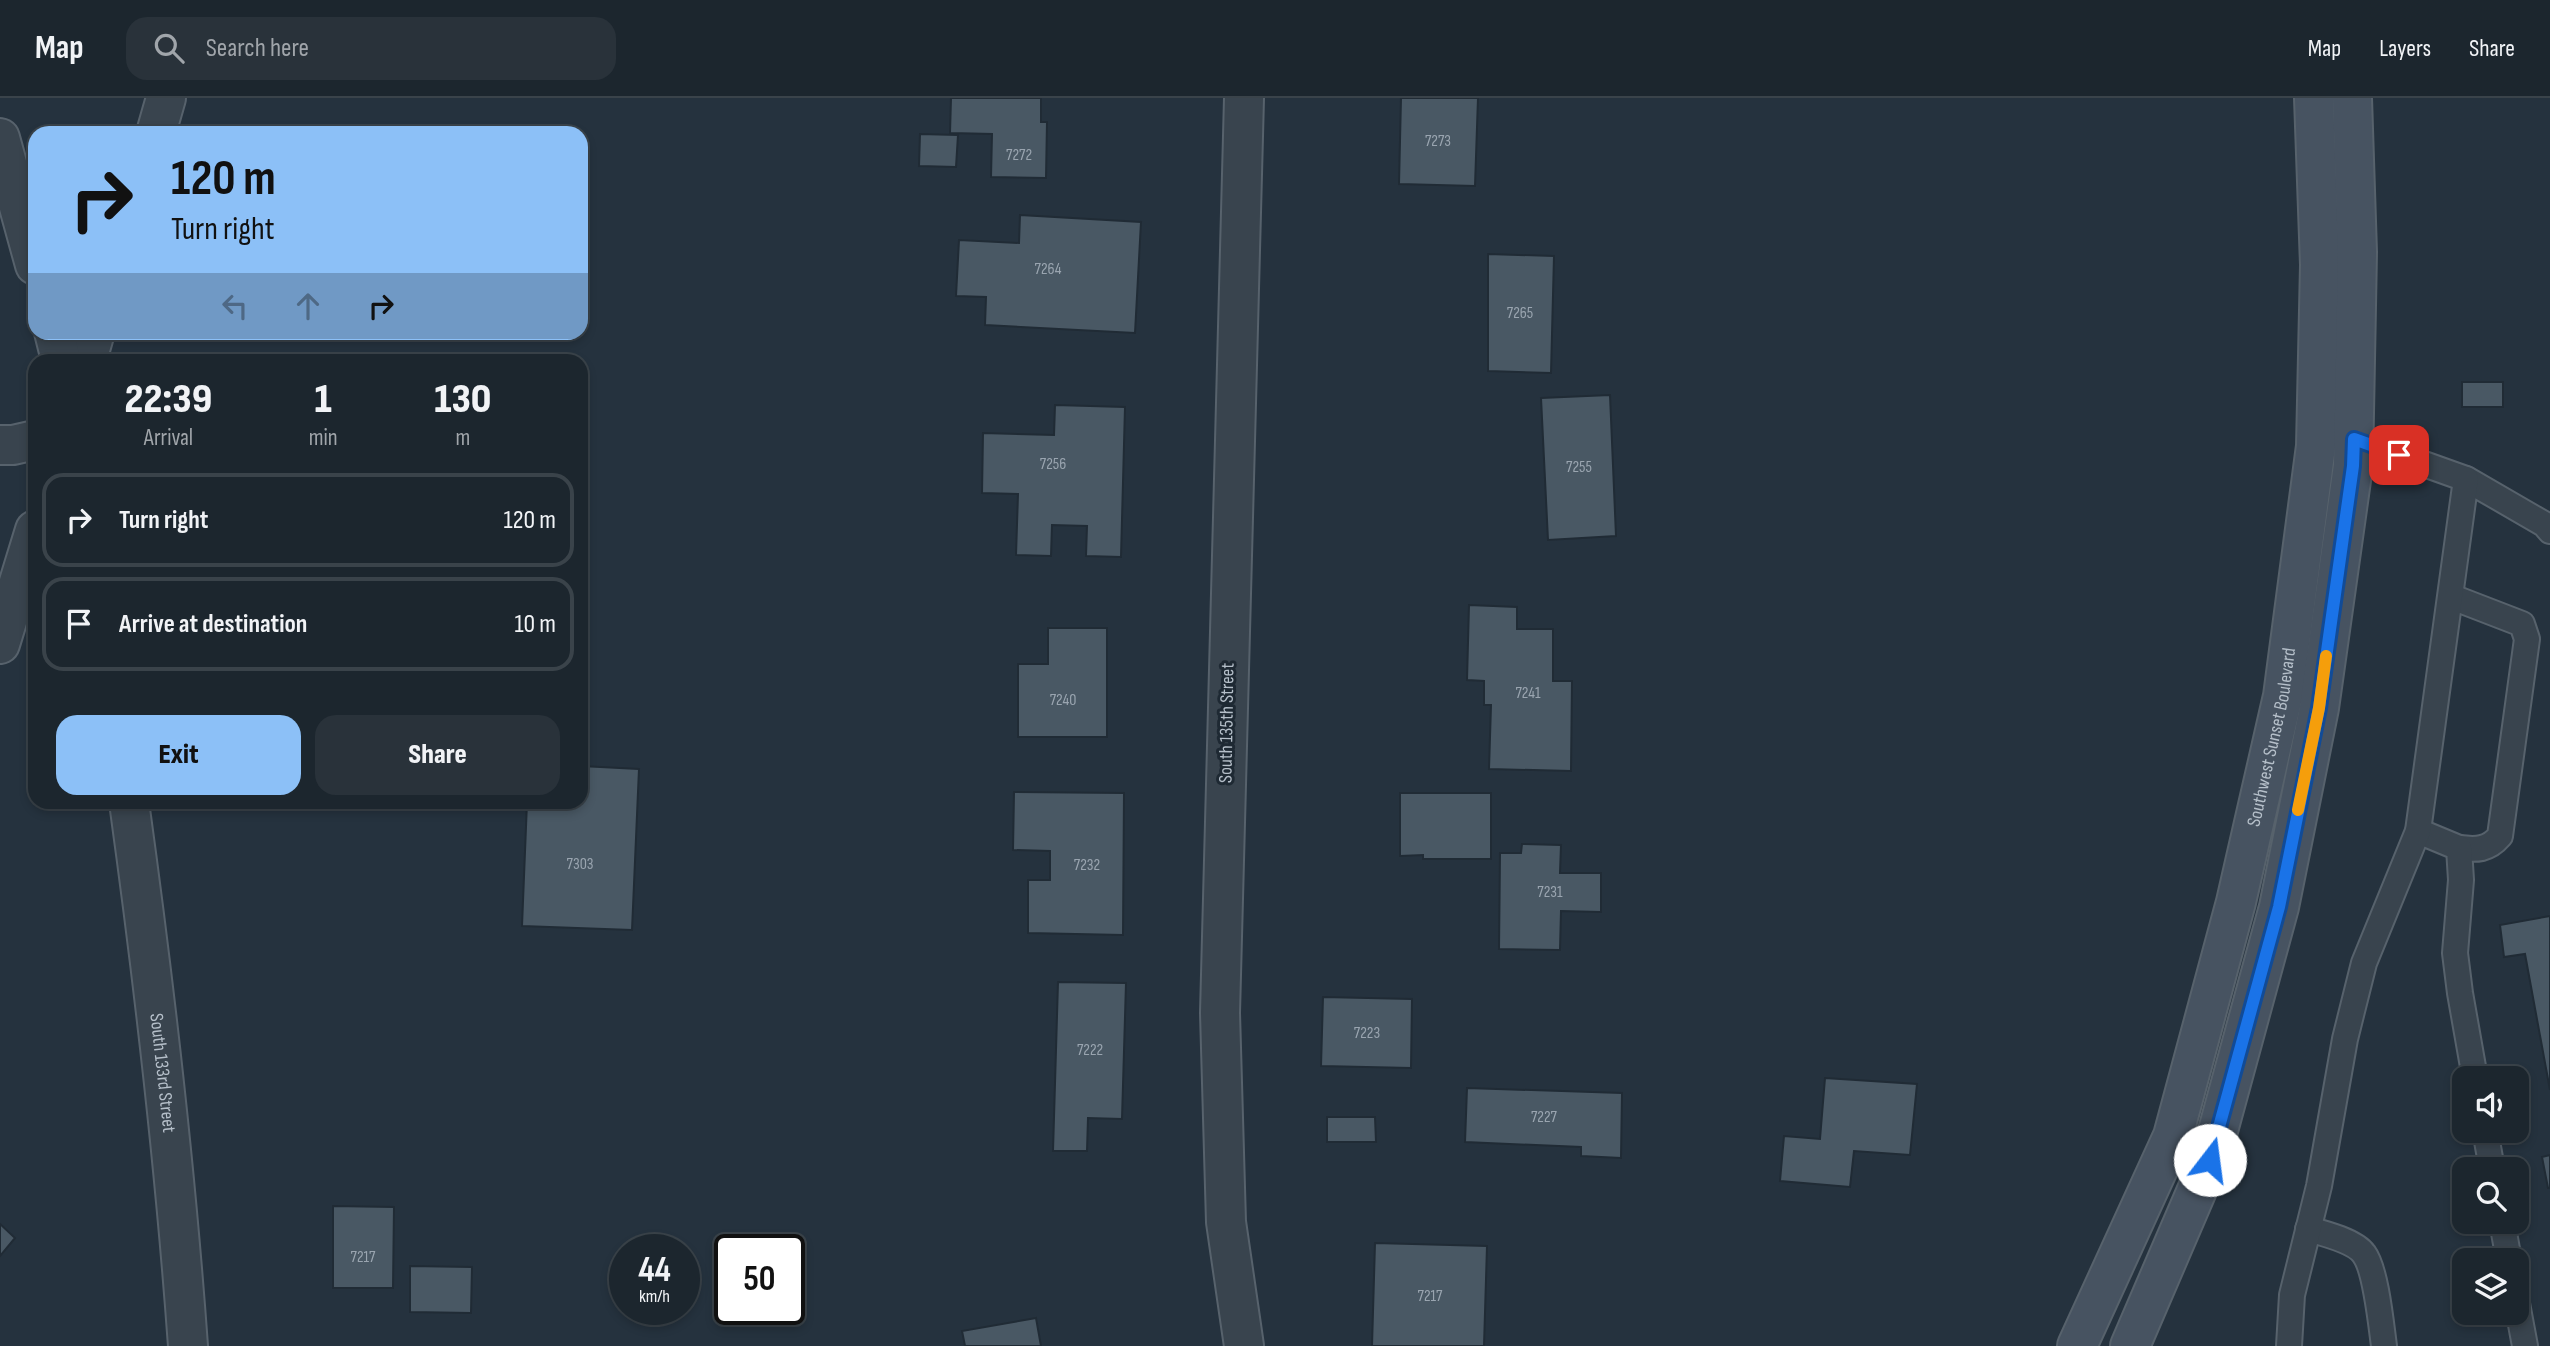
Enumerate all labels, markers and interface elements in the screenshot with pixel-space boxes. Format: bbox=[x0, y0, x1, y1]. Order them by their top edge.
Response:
search box bbox=[126, 17, 616, 80]
text: Map bbox=[35, 28, 84, 68]
icon: search bbox=[150, 29, 188, 67]
text: Search here bbox=[206, 33, 309, 64]
text: Map bbox=[2308, 34, 2341, 63]
text: Layers bbox=[2379, 34, 2431, 63]
text: Share bbox=[2469, 34, 2515, 63]
house number: 7273 bbox=[1425, 132, 1451, 151]
house number: 7272 bbox=[1006, 146, 1032, 165]
text: 120 m bbox=[171, 150, 276, 209]
icon: right bbox=[56, 154, 147, 245]
text: Turn right bbox=[171, 210, 275, 249]
house number: 7264 bbox=[1035, 260, 1062, 279]
icon: left bbox=[216, 287, 254, 325]
icon: ahead bbox=[289, 287, 327, 325]
icon: right bbox=[362, 287, 400, 325]
house number: 7265 bbox=[1507, 304, 1533, 323]
text: 22:39 bbox=[125, 374, 212, 425]
text: 1 bbox=[315, 374, 332, 425]
text: 130 bbox=[434, 374, 491, 425]
text: Arrival bbox=[144, 424, 193, 452]
text: min bbox=[309, 424, 338, 452]
text: m bbox=[455, 424, 470, 452]
pin bbox=[2369, 425, 2429, 485]
icon: arrive bbox=[2380, 436, 2418, 474]
house number: 7256 bbox=[1040, 455, 1066, 474]
house number: 7255 bbox=[1566, 458, 1592, 477]
icon: right bbox=[60, 501, 98, 539]
text: Turn right bbox=[119, 505, 208, 536]
text: 120 m bbox=[503, 505, 556, 536]
icon: arrive bbox=[60, 605, 98, 643]
text: Arrive at destination bbox=[119, 609, 307, 640]
text: 10 m bbox=[514, 609, 556, 640]
street label: Southwest Sunset Boulevard bbox=[2242, 646, 2301, 829]
street label: South 135th Street bbox=[1214, 663, 1240, 783]
house number: 7241 bbox=[1515, 684, 1541, 703]
house number: 7240 bbox=[1050, 691, 1076, 710]
button: Exit bbox=[56, 715, 301, 795]
button: Share bbox=[315, 715, 560, 795]
house number: 7303 bbox=[567, 855, 593, 874]
house number: 7232 bbox=[1074, 856, 1100, 875]
house number: 7231 bbox=[1537, 883, 1563, 902]
street label: South 133rd Street bbox=[145, 1012, 181, 1134]
house number: 7223 bbox=[1354, 1024, 1380, 1043]
house number: 7222 bbox=[1077, 1041, 1103, 1060]
map controls bbox=[2452, 1066, 2529, 1325]
button: sound bbox=[2452, 1066, 2529, 1143]
house number: 7227 bbox=[1531, 1108, 1558, 1127]
position arrow bbox=[2173, 1123, 2247, 1197]
button: search bbox=[2452, 1157, 2529, 1234]
speed limit sign: 50 bbox=[714, 1234, 805, 1325]
house number: 7217 bbox=[351, 1248, 376, 1267]
button: layers bbox=[2452, 1248, 2529, 1325]
text: 44 bbox=[638, 1249, 671, 1292]
text: km/h bbox=[639, 1286, 670, 1307]
house number: 7217 bbox=[1418, 1287, 1443, 1306]

